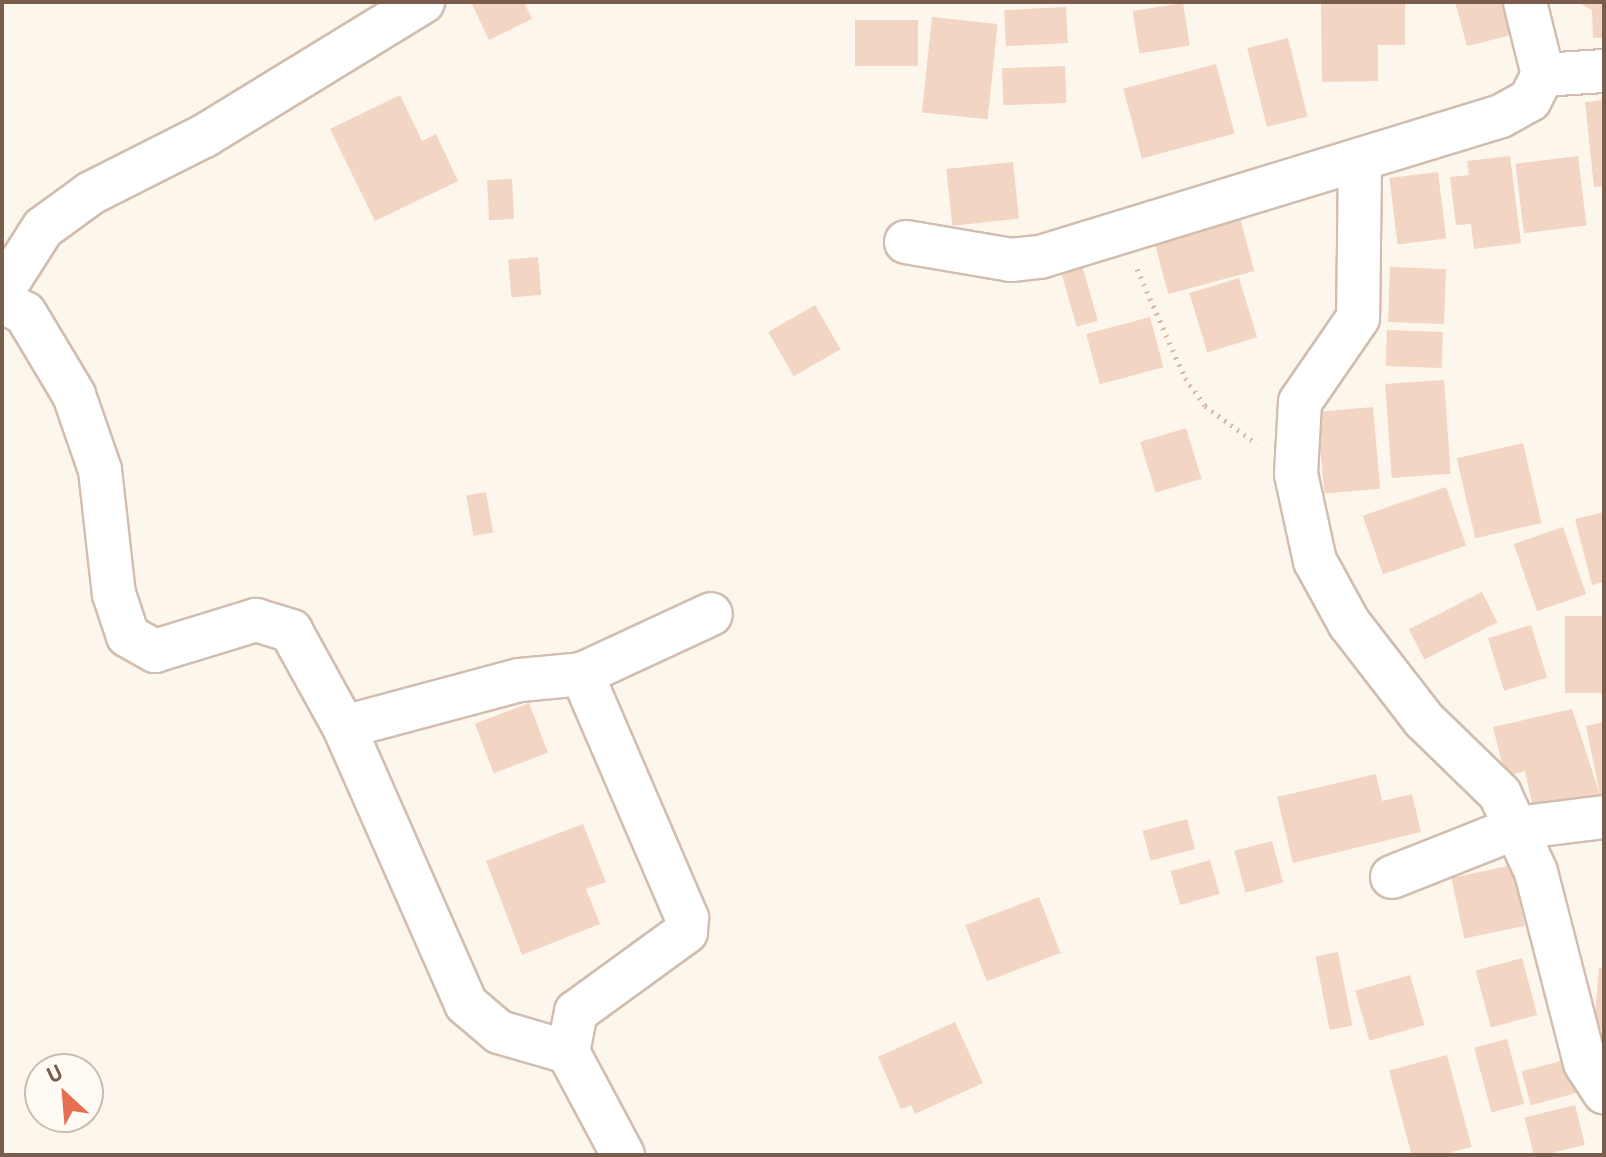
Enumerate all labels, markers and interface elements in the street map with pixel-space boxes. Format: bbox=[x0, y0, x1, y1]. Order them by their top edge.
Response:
north arrow bbox=[24, 1053, 104, 1133]
text: U bbox=[42, 1058, 67, 1089]

